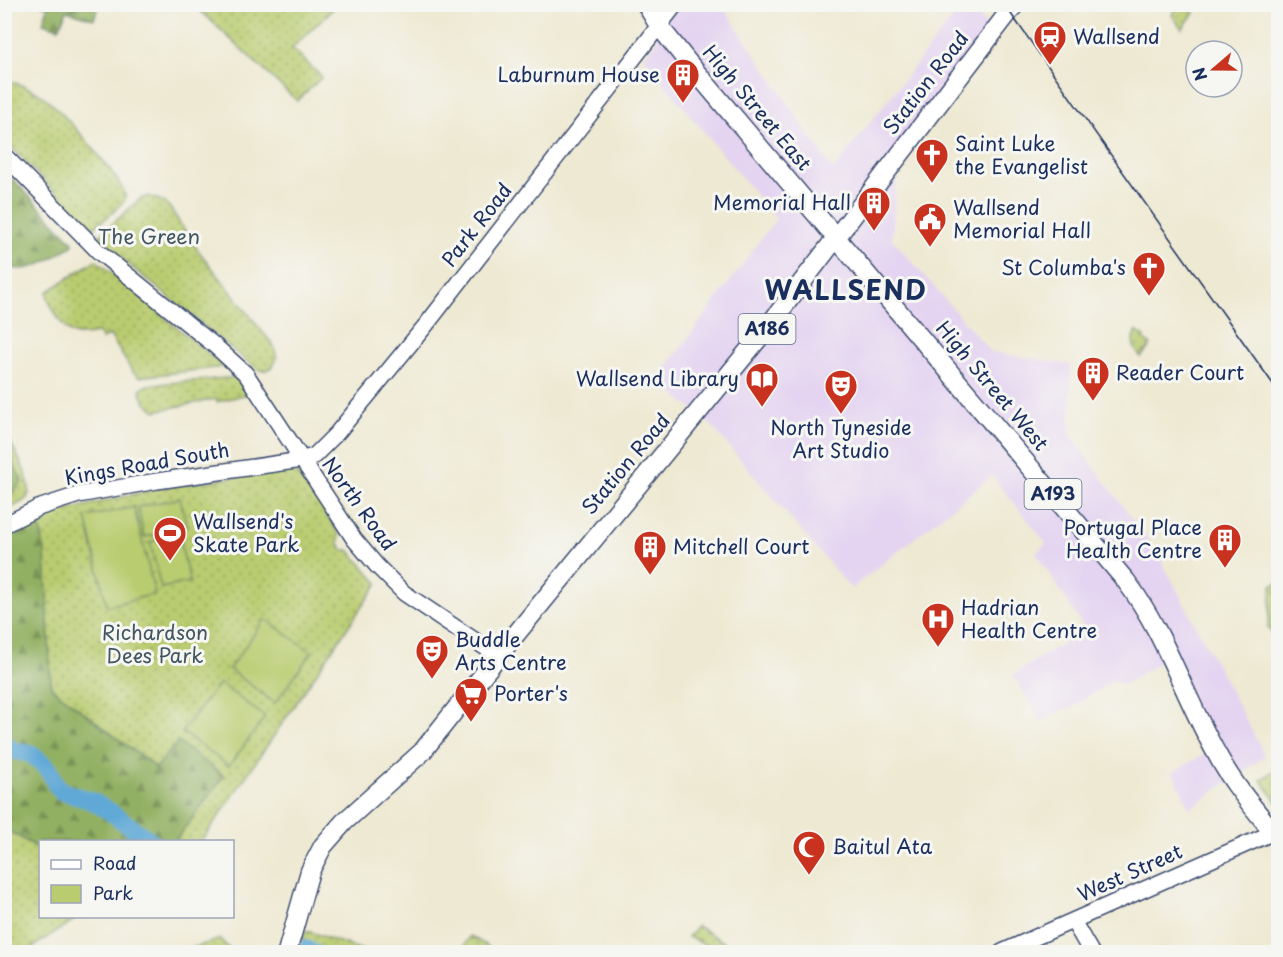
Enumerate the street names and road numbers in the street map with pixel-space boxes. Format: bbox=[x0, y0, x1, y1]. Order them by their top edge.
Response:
street label: Station Road bbox=[875, 24, 975, 141]
street label: High Street East bbox=[696, 38, 820, 177]
street label: Park Road bbox=[434, 176, 519, 273]
road number: A186 bbox=[738, 314, 795, 344]
street label: High Street West bbox=[929, 314, 1056, 457]
street label: Station Road bbox=[574, 406, 677, 521]
street label: Kings Road South bbox=[62, 434, 231, 492]
street label: North Road bbox=[315, 450, 404, 557]
road number: A193 bbox=[1024, 479, 1082, 509]
street label: West Street bbox=[1072, 836, 1187, 909]

